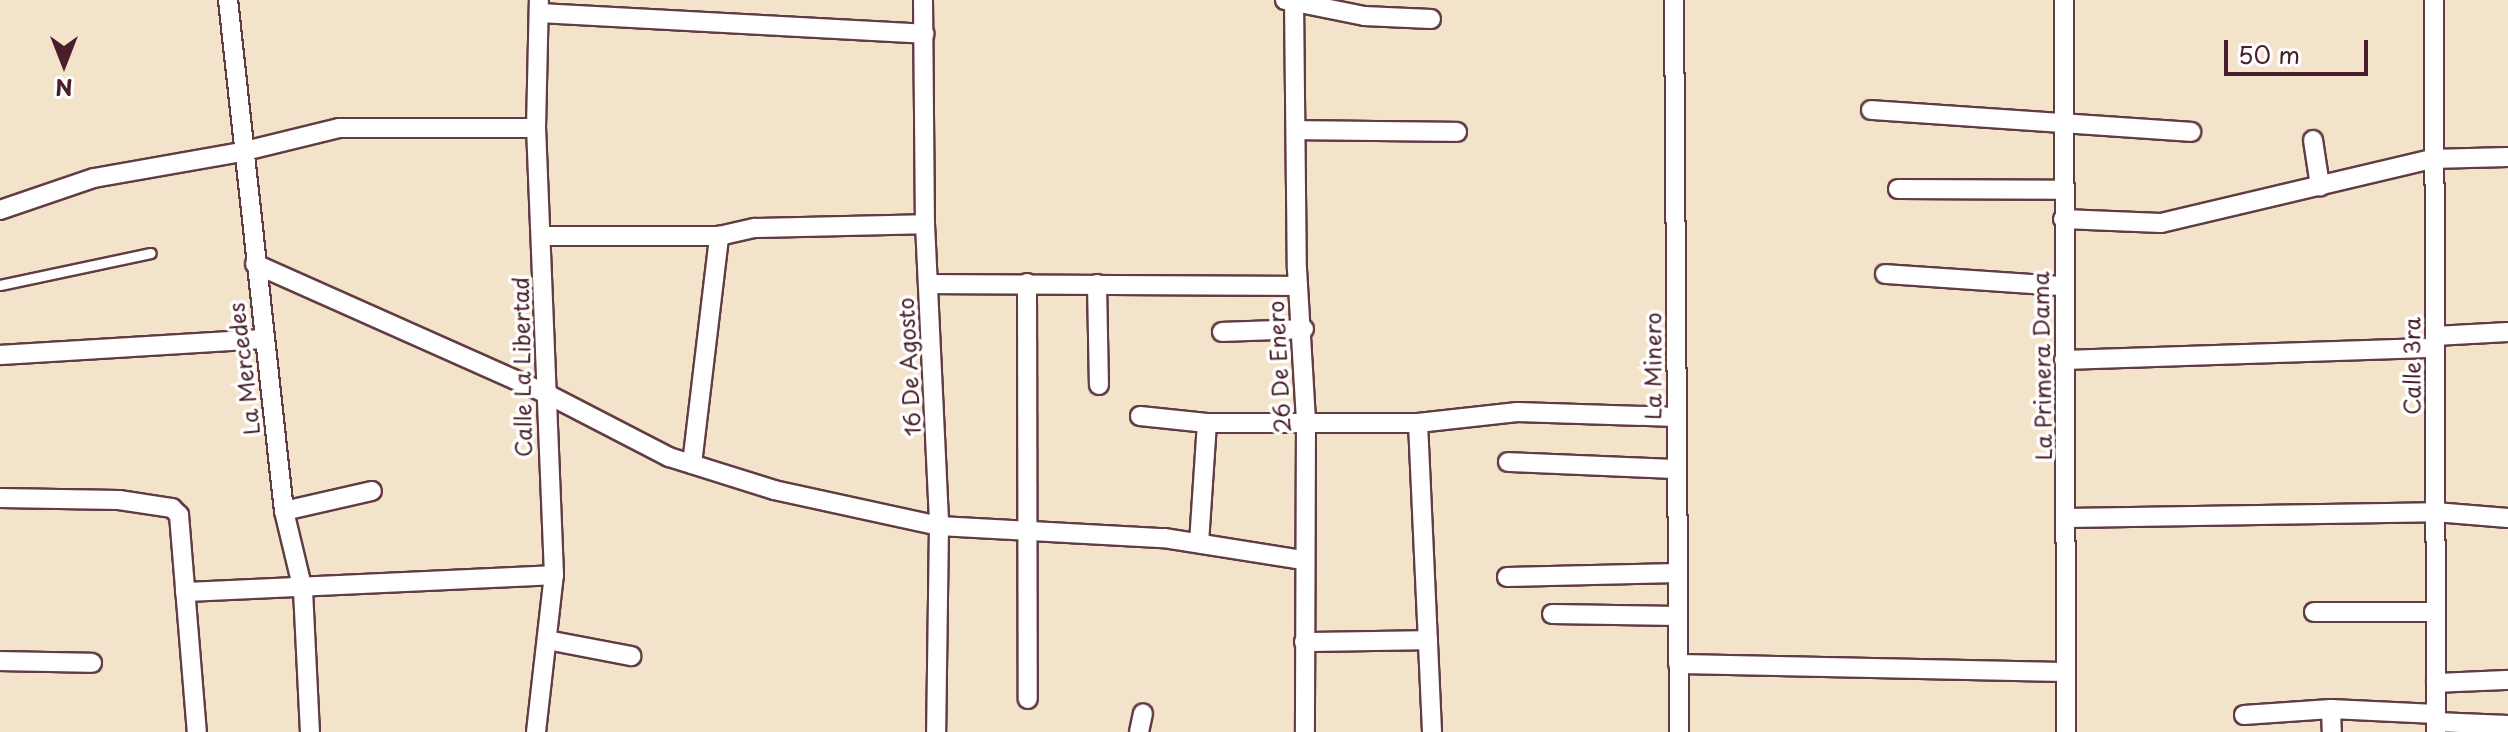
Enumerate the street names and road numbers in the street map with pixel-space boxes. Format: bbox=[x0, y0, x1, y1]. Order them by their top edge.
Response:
street label: La Primera Dama bbox=[2026, 271, 2056, 461]
street label: Calle La Libertad bbox=[506, 276, 536, 458]
street label: 16 De Agosto bbox=[891, 295, 925, 439]
street label: 26 De Enero bbox=[1261, 299, 1295, 435]
street label: La Mercedes bbox=[222, 301, 264, 437]
street label: La Minero bbox=[1639, 312, 1665, 420]
street label: Calle 3ra bbox=[2398, 317, 2424, 415]

